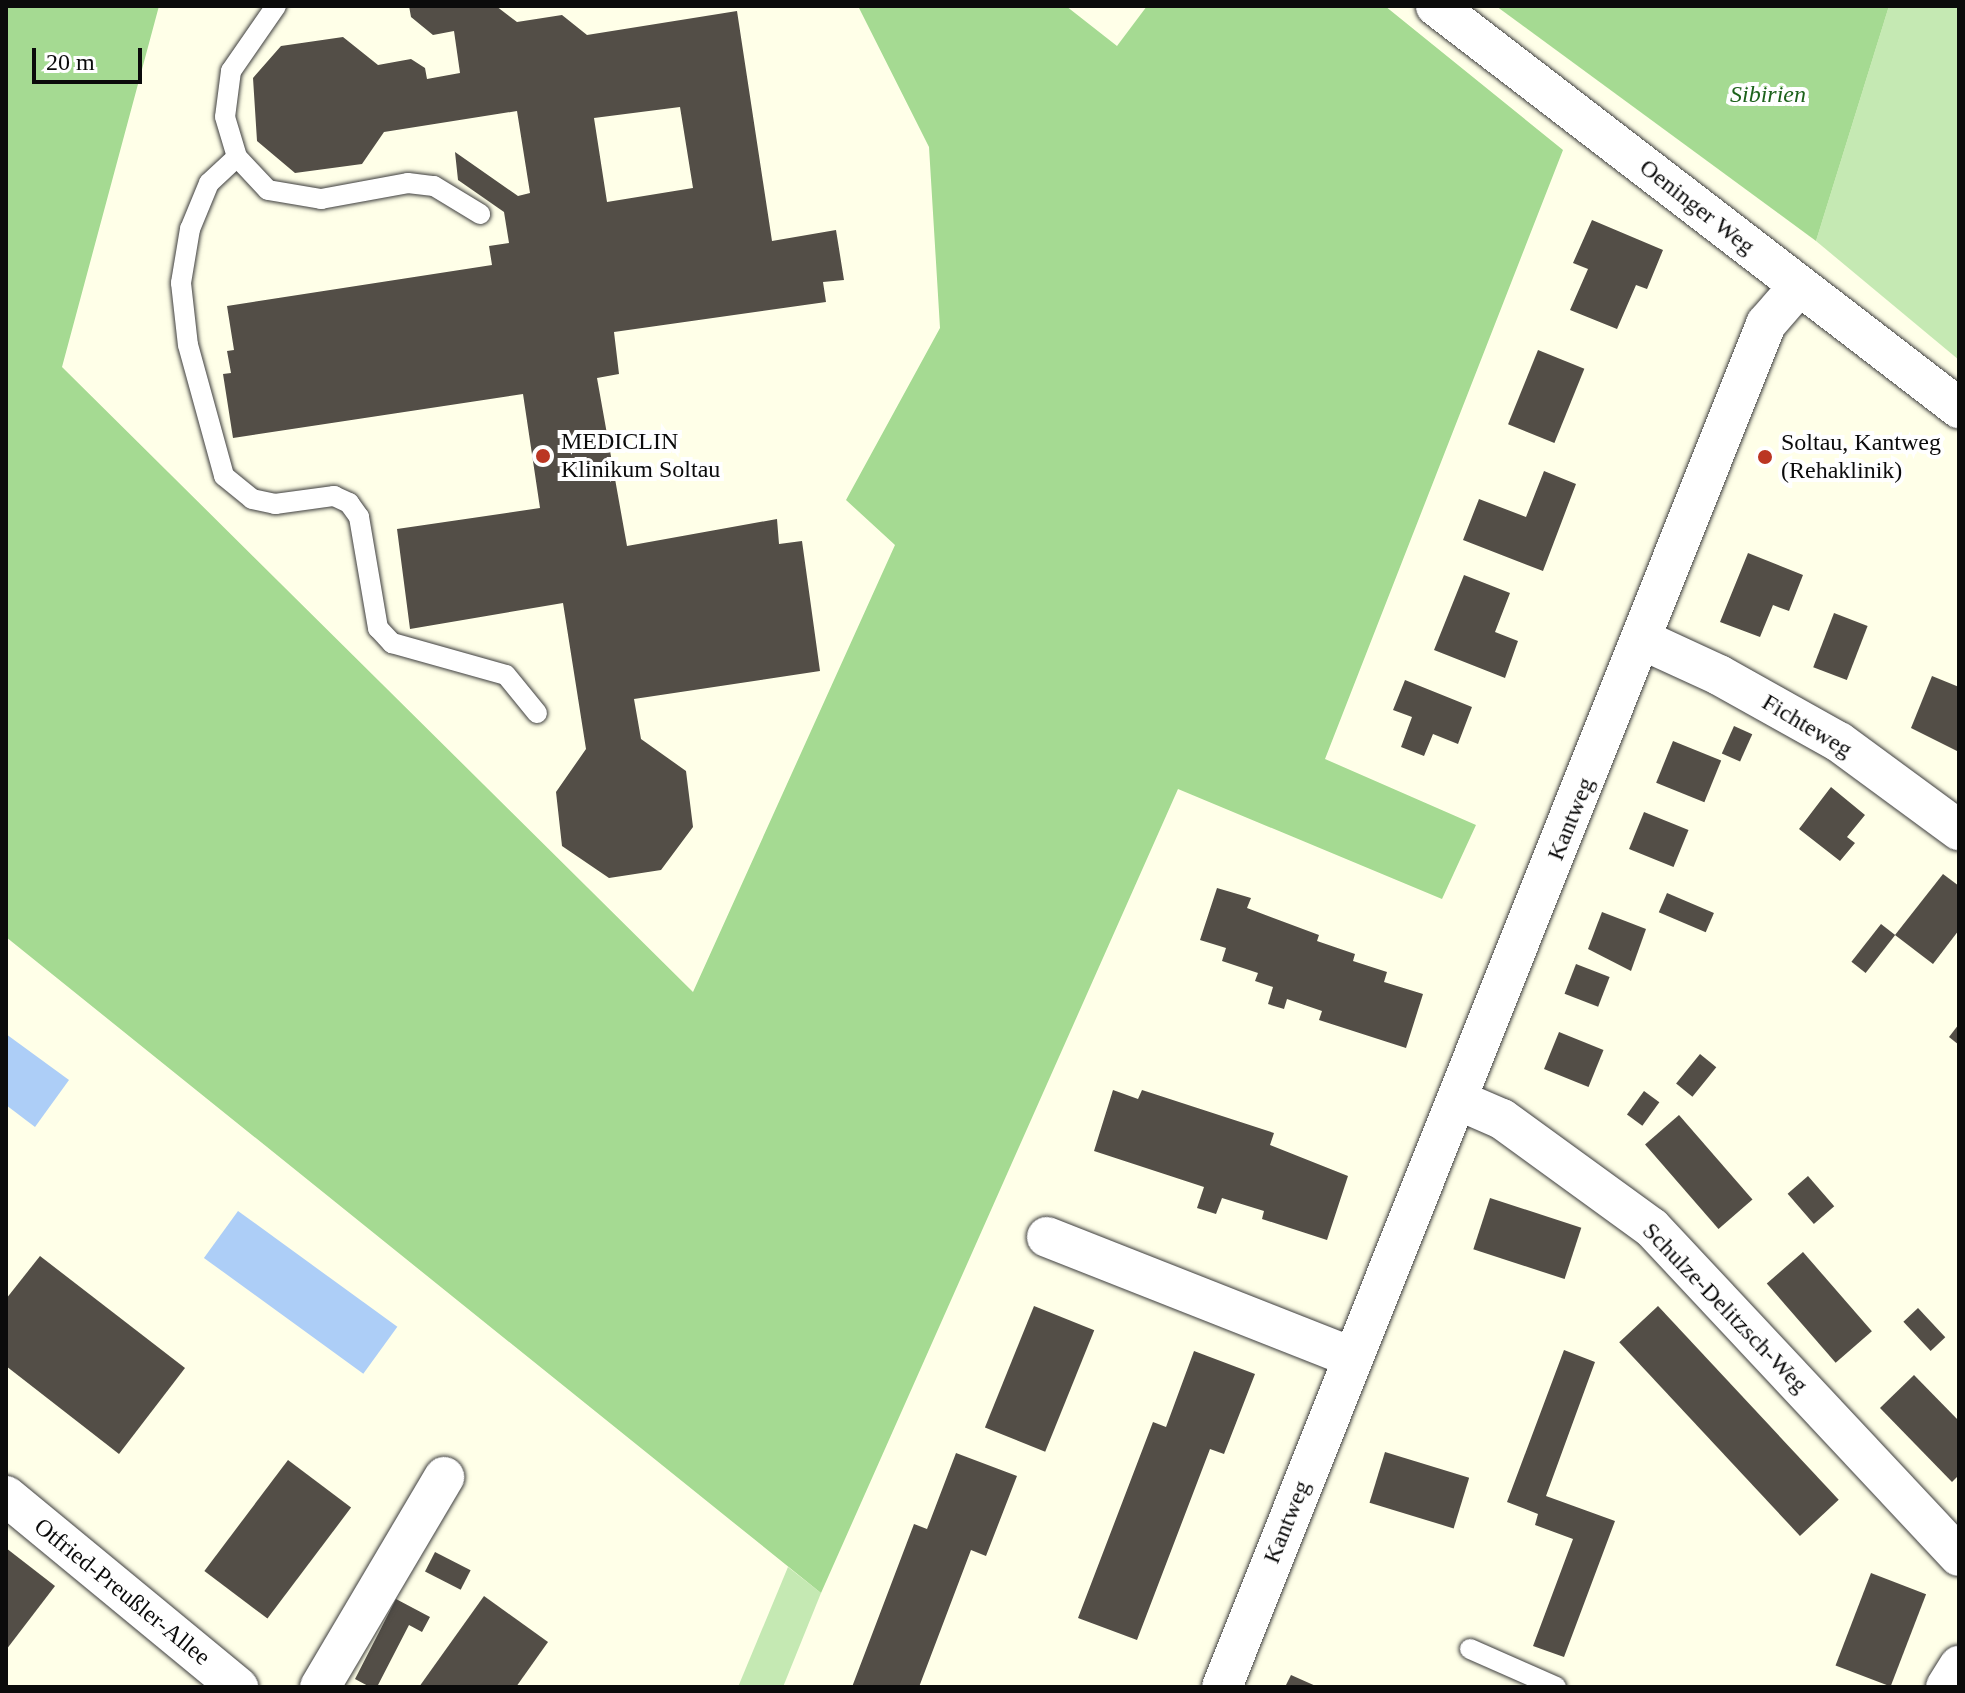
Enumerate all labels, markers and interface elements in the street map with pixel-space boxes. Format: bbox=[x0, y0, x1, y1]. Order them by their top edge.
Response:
scale bar bbox=[36, 32, 146, 82]
text: 20 m bbox=[46, 49, 95, 75]
park label: Sibirien bbox=[1730, 81, 1806, 109]
street label: Oeninger Weg bbox=[1633, 153, 1761, 261]
place label: MEDICLIN Klinikum Soltau bbox=[561, 428, 720, 484]
place label: Soltau, Kantweg (Rehaklinik) bbox=[1781, 429, 1941, 485]
marker: MEDICLIN Klinikum Soltau bbox=[532, 445, 554, 467]
marker: Soltau, Kantweg (Rehaklinik) bbox=[1756, 448, 1774, 466]
street label: Fichteweg bbox=[1757, 688, 1857, 764]
street label: Kantweg bbox=[1541, 773, 1601, 865]
street label: Schulze-Delitzsch-Weg bbox=[1636, 1217, 1814, 1399]
street label: Kantweg bbox=[1257, 1476, 1317, 1568]
street label: Otfried-Preußler-Allee bbox=[28, 1512, 216, 1672]

